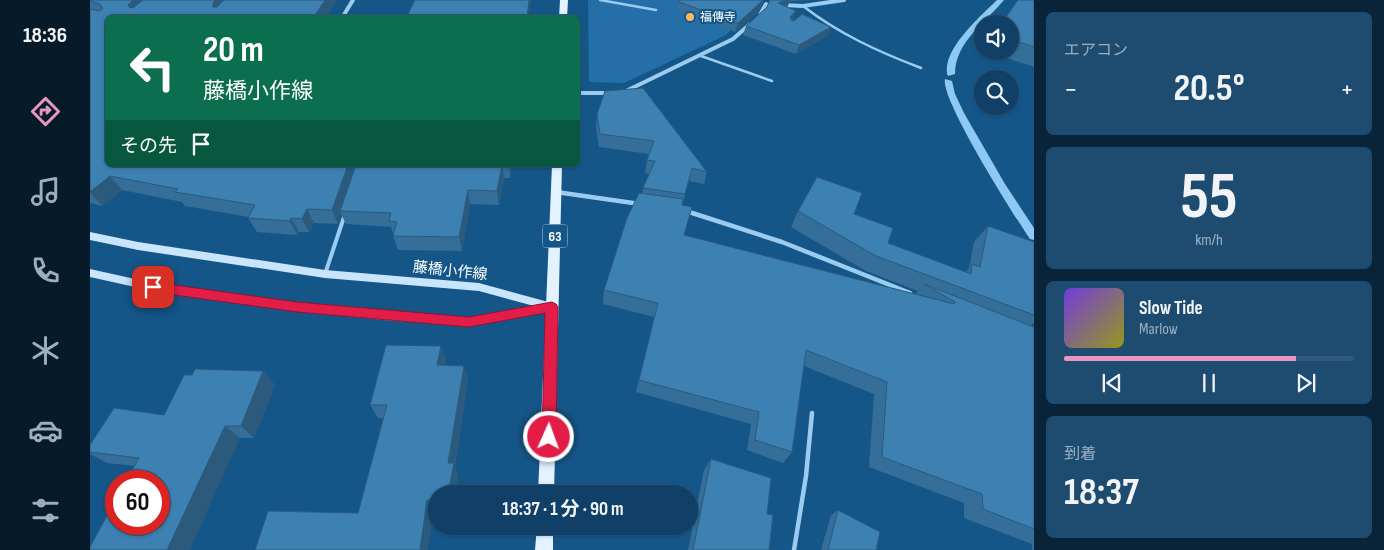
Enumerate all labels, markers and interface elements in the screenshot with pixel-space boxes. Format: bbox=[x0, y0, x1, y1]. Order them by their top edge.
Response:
place label: 福傳寺 bbox=[700, 10, 736, 25]
marker: 福傳寺 bbox=[684, 11, 696, 23]
map controls bbox=[974, 15, 1019, 115]
button: sound bbox=[974, 15, 1019, 60]
text: 18:36 bbox=[23, 22, 67, 49]
text: 20 m bbox=[203, 29, 264, 72]
icon: left bbox=[120, 35, 185, 100]
text: エアコン bbox=[1064, 41, 1128, 60]
text: 20.5° bbox=[1173, 66, 1245, 111]
button: search bbox=[974, 70, 1019, 115]
text: − bbox=[1064, 73, 1078, 106]
text: + bbox=[1340, 73, 1354, 106]
text: 藤橋小作線 bbox=[203, 78, 313, 105]
icon: directions bbox=[28, 94, 63, 129]
icon: arrive bbox=[187, 130, 215, 158]
text: その先 bbox=[120, 135, 177, 158]
text: 55 bbox=[1180, 159, 1238, 237]
icon: music bbox=[28, 174, 63, 209]
road number: 63 bbox=[542, 225, 568, 248]
text: km/h bbox=[1195, 231, 1223, 250]
icon: phone bbox=[28, 253, 63, 288]
street label: 藤橋小作線 bbox=[412, 258, 488, 284]
pin bbox=[132, 266, 174, 308]
icon: arrive bbox=[139, 273, 167, 301]
text: Slow Tide bbox=[1139, 297, 1203, 320]
text: Marlow bbox=[1139, 320, 1178, 339]
icon: climate bbox=[28, 333, 63, 368]
icon: previous bbox=[1098, 369, 1126, 397]
icon: pause bbox=[1195, 369, 1223, 397]
icon: next bbox=[1292, 369, 1320, 397]
position arrow bbox=[522, 410, 574, 462]
icon: car bbox=[28, 413, 63, 448]
text: 到着 bbox=[1064, 445, 1096, 464]
speed limit sign: 60 bbox=[105, 470, 170, 535]
text: 18:37 bbox=[1064, 470, 1139, 515]
icon: filters bbox=[28, 493, 63, 528]
text: 18:37 · 1 分 · 90 m bbox=[502, 498, 624, 521]

